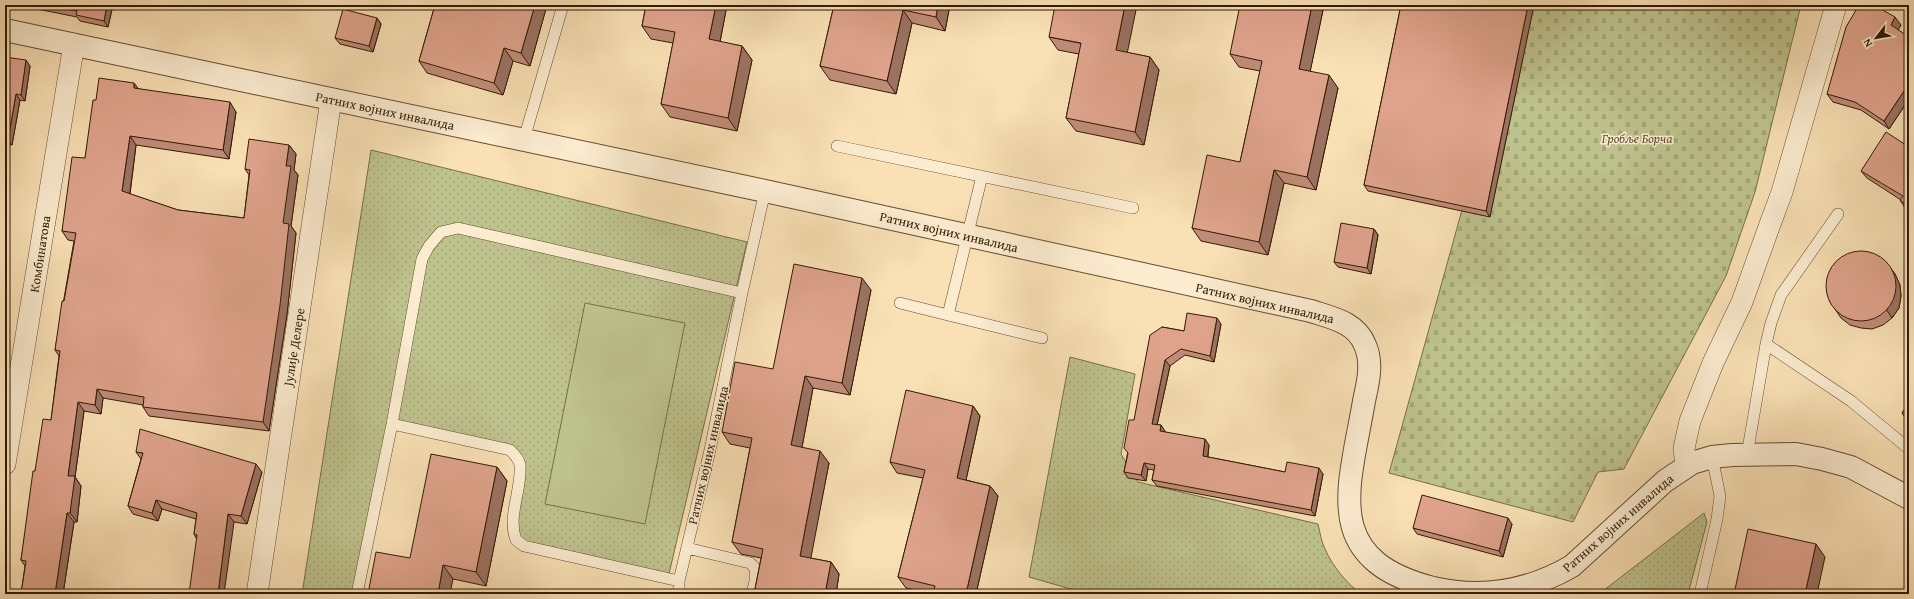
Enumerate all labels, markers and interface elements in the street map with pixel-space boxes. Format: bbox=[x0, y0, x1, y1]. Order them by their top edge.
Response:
north arrow bbox=[1856, 18, 1896, 58]
text: N bbox=[1858, 35, 1876, 50]
street label: Ратних војних инвалида bbox=[314, 87, 457, 135]
park label: Гробље Борча bbox=[1601, 129, 1672, 148]
street label: Ратних војних инвалида bbox=[878, 207, 1021, 257]
street label: Комбинатова bbox=[25, 213, 56, 294]
street label: Ратних војних инвалида bbox=[1194, 278, 1337, 328]
street label: Јулије Делере bbox=[278, 307, 310, 389]
street label: Ратних војних инвалида bbox=[683, 383, 733, 526]
street label: Ратних војних инвалида bbox=[1558, 469, 1678, 577]

